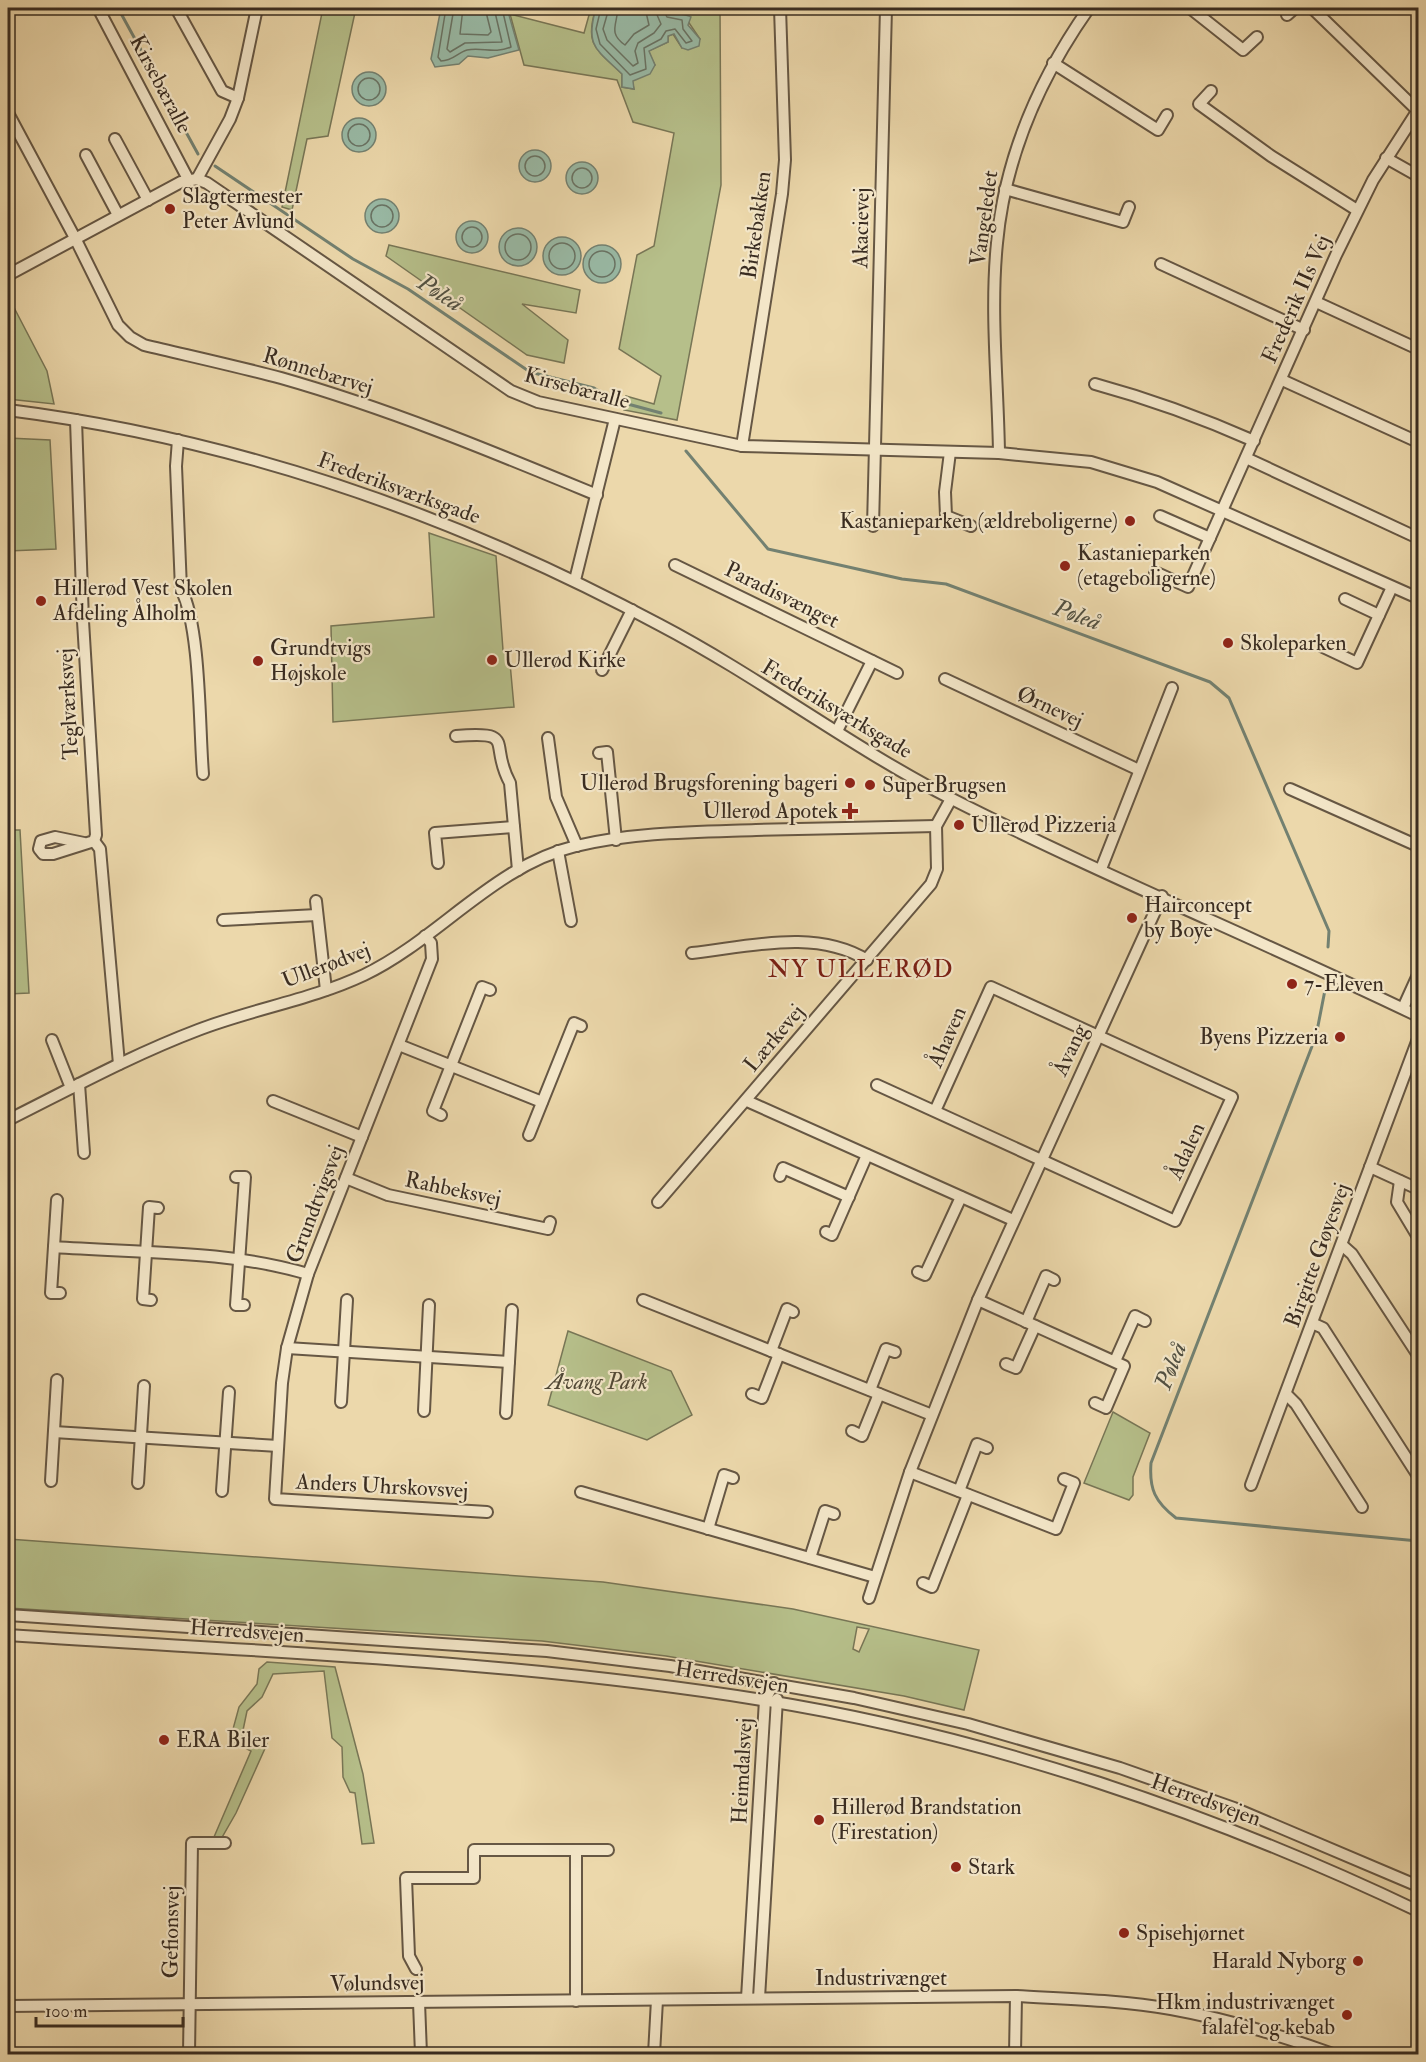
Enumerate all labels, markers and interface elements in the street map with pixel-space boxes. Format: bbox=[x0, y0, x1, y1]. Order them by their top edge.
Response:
street label: Kirsebæralle bbox=[123, 30, 199, 138]
street label: Birkebakken bbox=[735, 169, 777, 281]
street label: Vangeledet bbox=[963, 169, 1005, 267]
place label: Slagtermester Peter Avlund bbox=[182, 182, 303, 235]
street label: Akacievej bbox=[846, 187, 876, 270]
marker: Slagtermester Peter Avlund bbox=[163, 202, 177, 216]
street label: Frederik IIs Vej bbox=[1255, 230, 1337, 368]
water label: Pøleå bbox=[411, 266, 469, 319]
street label: Rønnebærvej bbox=[259, 341, 377, 401]
street label: Kirsebæralle bbox=[521, 361, 633, 415]
street label: Frederiksværksgade bbox=[314, 446, 484, 530]
place label: Kastanieparken (ældreboligerne) bbox=[839, 507, 1118, 536]
marker: Kastanieparken (ældreboligerne) bbox=[1123, 514, 1137, 528]
place label: Kastanieparken (etageboligerne) bbox=[1077, 539, 1216, 592]
street label: Paradisvænget bbox=[720, 555, 844, 635]
marker: Kastanieparken (etageboligerne) bbox=[1058, 559, 1072, 573]
place label: Hillerød Vest Skolen Afdeling Ålholm bbox=[52, 574, 233, 627]
water label: Pøleå bbox=[1048, 592, 1105, 638]
marker: Hillerød Vest Skolen Afdeling Ålholm bbox=[34, 594, 48, 608]
place label: Skoleparken bbox=[1240, 629, 1347, 658]
place label: Grundtvigs Højskole bbox=[270, 634, 371, 687]
marker: Skoleparken bbox=[1221, 636, 1235, 650]
place label: Ullerød Kirke bbox=[504, 646, 626, 674]
street label: Teglværksvej bbox=[51, 648, 85, 760]
marker: Ullerød Kirke bbox=[485, 653, 499, 667]
street label: Frederiksværksgade bbox=[756, 653, 918, 765]
marker: Grundtvigs Højskole bbox=[251, 654, 265, 668]
street label: Ørnevej bbox=[1012, 679, 1088, 735]
place label: Ullerød Brugsforening bageri bbox=[580, 769, 838, 797]
place label: SuperBrugsen bbox=[882, 771, 1007, 800]
marker: Ullerød Brugsforening bageri bbox=[843, 776, 857, 790]
marker: SuperBrugsen bbox=[863, 778, 877, 792]
place label: Ullerød Apotek bbox=[702, 797, 838, 826]
marker: Ullerød Apotek bbox=[843, 804, 857, 818]
place label: Ullerød Pizzeria bbox=[971, 811, 1117, 839]
marker: Ullerød Pizzeria bbox=[952, 818, 966, 832]
place label: Hairconcept by Boye bbox=[1144, 891, 1252, 944]
marker: Hairconcept by Boye bbox=[1125, 911, 1139, 925]
street label: Ullerødvej bbox=[278, 935, 374, 995]
district label: NY ULLERØD bbox=[768, 954, 954, 985]
place label: 7-Eleven bbox=[1304, 970, 1384, 998]
marker: 7-Eleven bbox=[1285, 977, 1299, 991]
street label: Lærkevej bbox=[737, 998, 811, 1078]
street label: Åhaven bbox=[920, 1002, 973, 1073]
street label: Åvang bbox=[1045, 1018, 1095, 1081]
place label: Byens Pizzeria bbox=[1199, 1023, 1329, 1051]
marker: Byens Pizzeria bbox=[1333, 1030, 1347, 1044]
street label: Ådalen bbox=[1159, 1117, 1211, 1185]
street label: Grundtvigsvej bbox=[280, 1141, 350, 1267]
street label: Rahbeksvej bbox=[402, 1165, 504, 1213]
street label: Birgitte Gøyesvej bbox=[1278, 1179, 1356, 1331]
water label: Pøleå bbox=[1148, 1338, 1194, 1395]
park label: Åvang Park bbox=[544, 1367, 648, 1396]
street label: Anders Uhrskovsvej bbox=[294, 1467, 469, 1504]
street label: Herredsvejen bbox=[189, 1613, 305, 1649]
street label: Herredsvejen bbox=[673, 1654, 791, 1700]
street label: Heimdalsvej bbox=[725, 1717, 759, 1825]
place label: ERA Biler bbox=[176, 1726, 270, 1754]
marker: ERA Biler bbox=[157, 1733, 171, 1747]
street label: Herredsvejen bbox=[1147, 1767, 1265, 1833]
place label: Hillerød Brandstation (Firestation) bbox=[831, 1793, 1022, 1846]
marker: Hillerød Brandstation (Firestation) bbox=[812, 1813, 826, 1827]
place label: Stark bbox=[968, 1853, 1016, 1881]
marker: Stark bbox=[949, 1860, 963, 1874]
street label: Gefionsvej bbox=[156, 1885, 186, 1979]
place label: Spisehjørnet bbox=[1136, 1919, 1245, 1948]
marker: Spisehjørnet bbox=[1117, 1926, 1131, 1940]
place label: Harald Nyborg bbox=[1211, 1947, 1347, 1975]
marker: Harald Nyborg bbox=[1351, 1954, 1365, 1968]
street label: Industrivænget bbox=[815, 1964, 947, 1992]
street label: Vølundsvej bbox=[330, 1968, 424, 1998]
place label: Hkm industrivænget falafel og kebab bbox=[1156, 1988, 1335, 2041]
scale bar bbox=[36, 1990, 183, 2028]
text: 100 m bbox=[45, 2000, 88, 2023]
marker: Hkm industrivænget falafel og kebab bbox=[1340, 2008, 1354, 2022]

